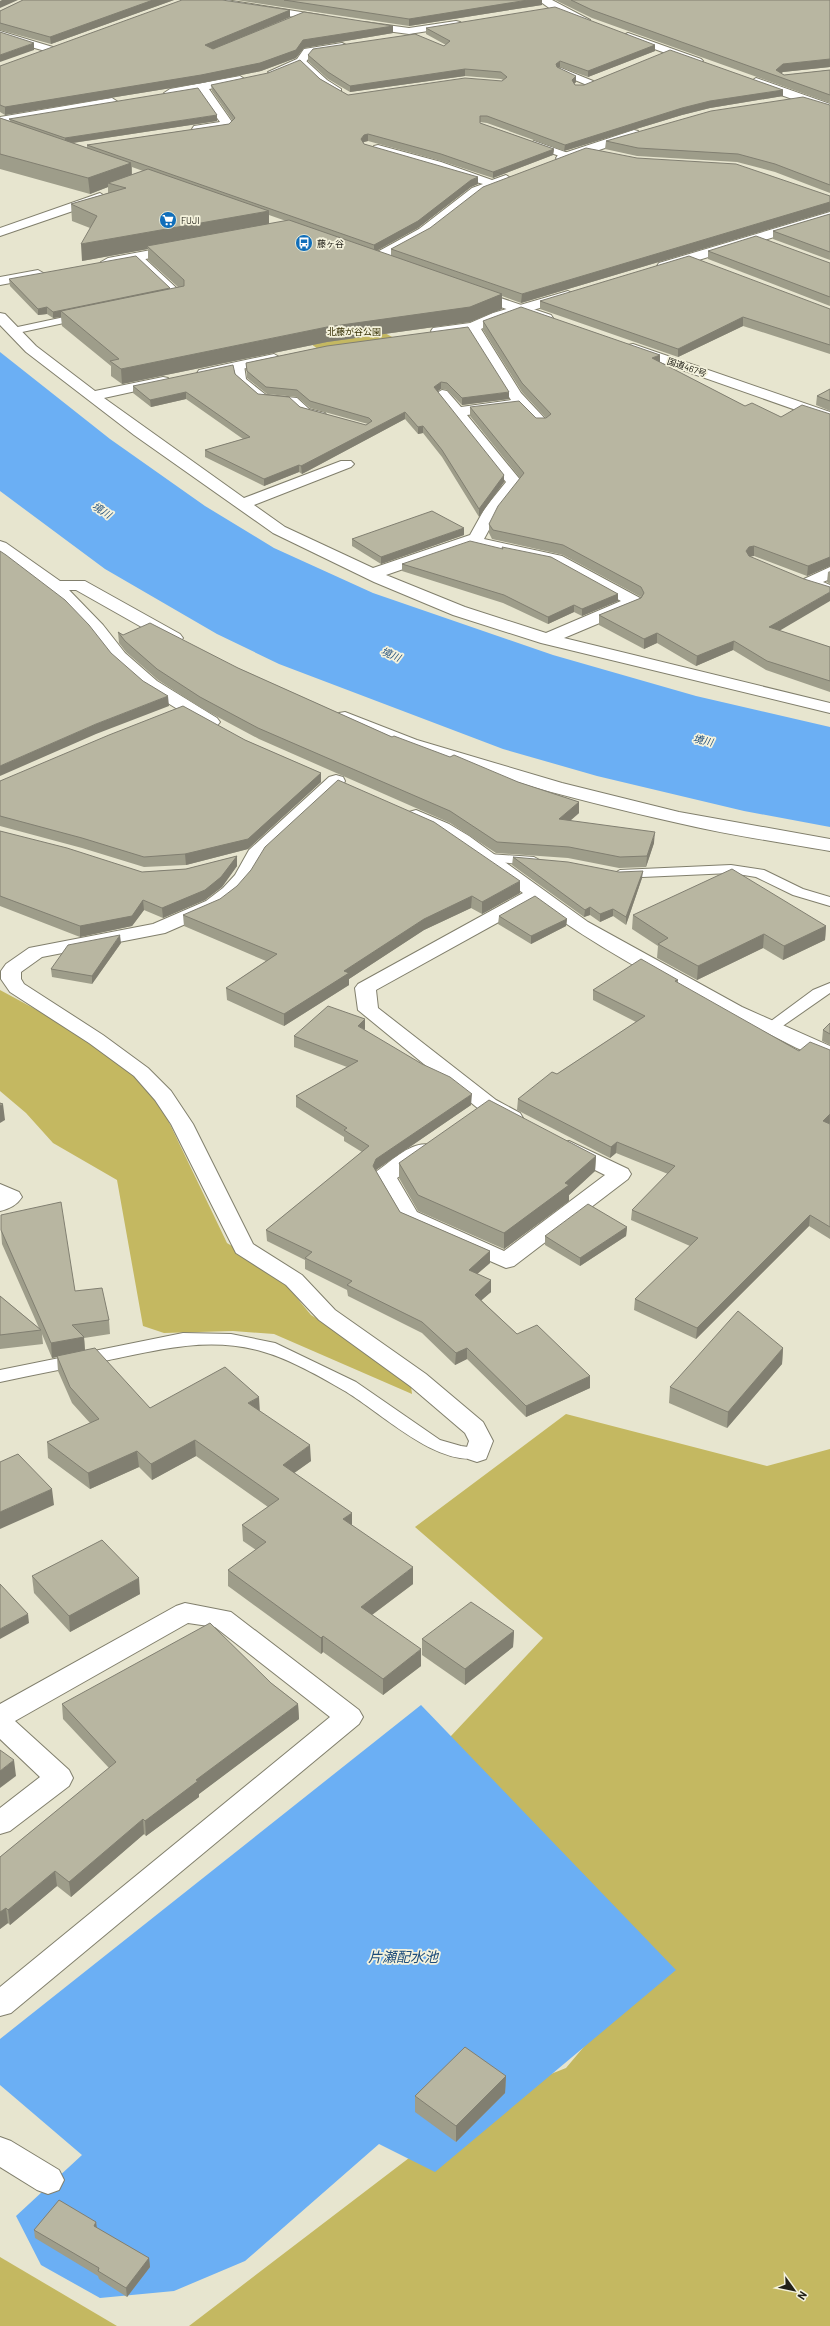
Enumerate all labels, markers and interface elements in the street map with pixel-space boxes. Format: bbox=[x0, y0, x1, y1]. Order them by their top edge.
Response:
supermarket icon: FUJI bbox=[158, 210, 178, 230]
place label: FUJI bbox=[181, 215, 199, 226]
bus stop icon: 藤ヶ谷 bbox=[294, 233, 314, 253]
place label: 藤ヶ谷 bbox=[317, 238, 344, 249]
park label: 北藤が谷公園 bbox=[327, 326, 381, 337]
street label: 国道467号 bbox=[666, 355, 708, 379]
water label: 境川 bbox=[90, 500, 115, 521]
water label: 境川 bbox=[379, 645, 403, 664]
water label: 境川 bbox=[692, 732, 715, 748]
water label: 片瀬配水池 bbox=[368, 1948, 440, 1965]
north arrow bbox=[774, 2270, 814, 2310]
text: N bbox=[795, 2289, 810, 2302]

